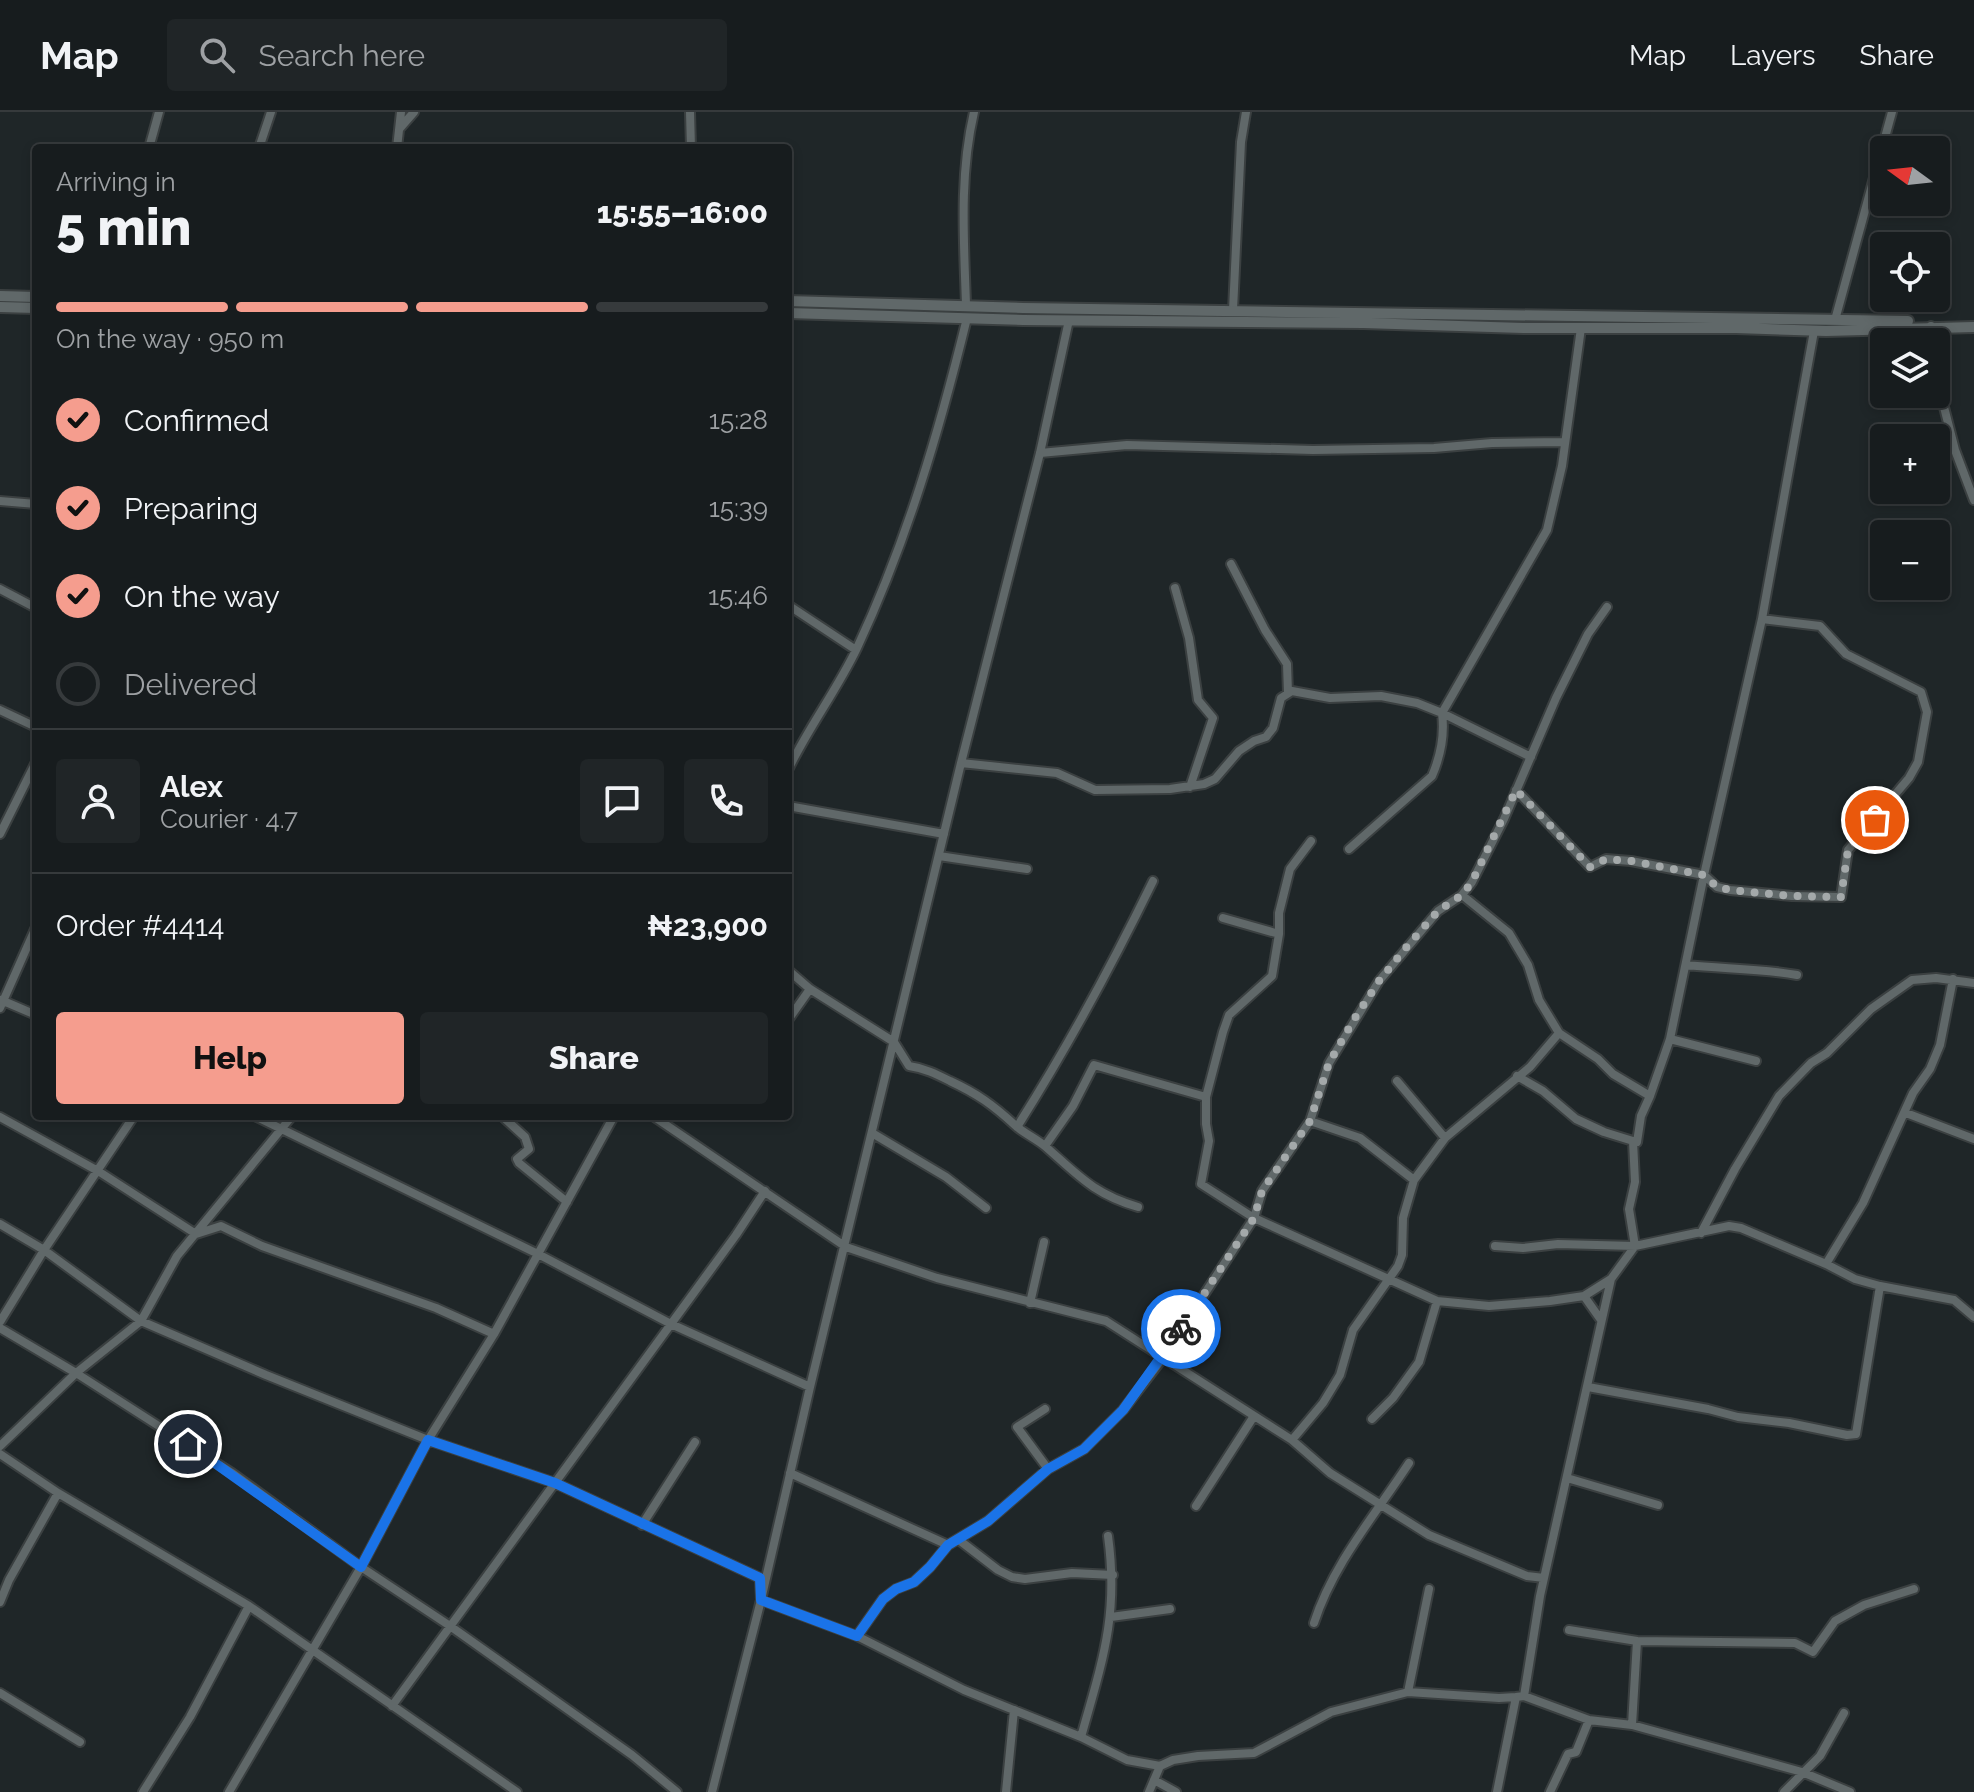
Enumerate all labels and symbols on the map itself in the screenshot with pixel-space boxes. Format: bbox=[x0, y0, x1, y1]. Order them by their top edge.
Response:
north arrow bbox=[1870, 136, 1950, 216]
pin bbox=[1841, 786, 1909, 854]
courier bbox=[1141, 1289, 1221, 1369]
pin bbox=[154, 1410, 222, 1478]

